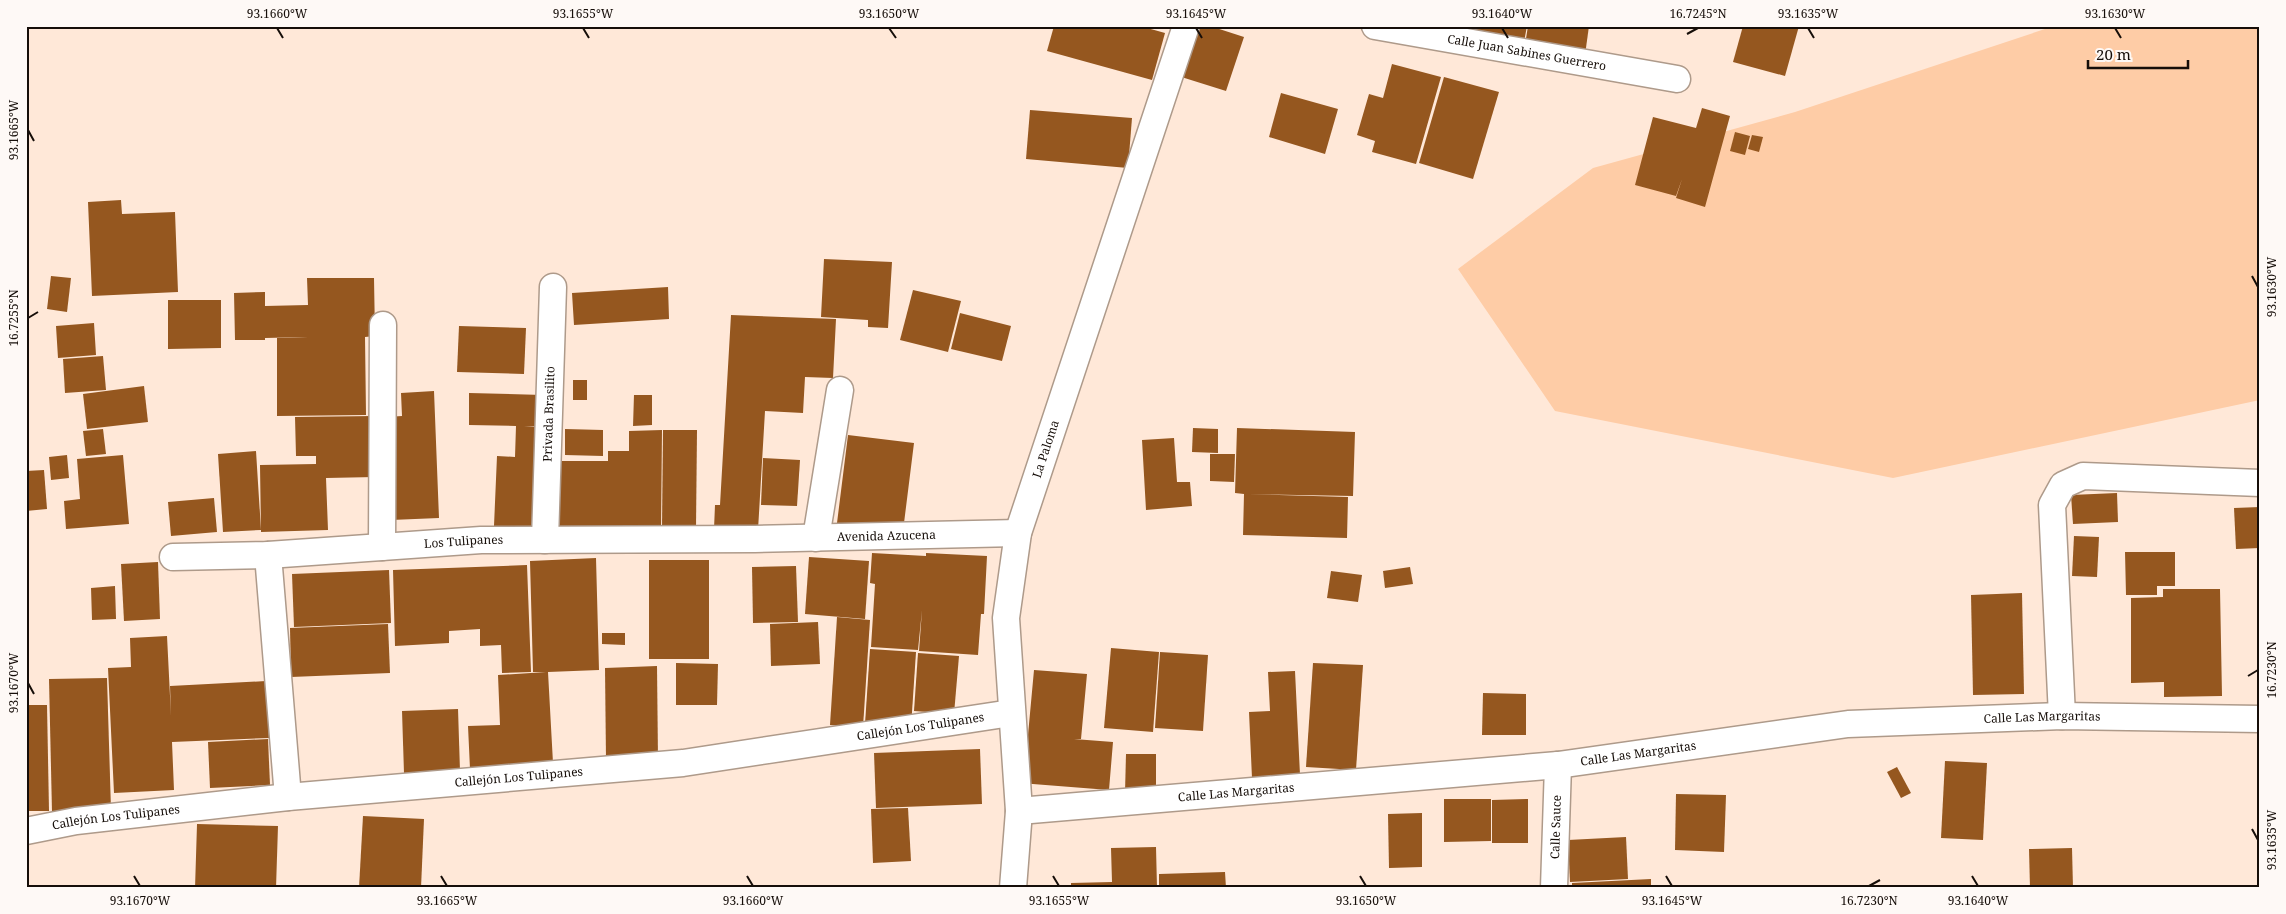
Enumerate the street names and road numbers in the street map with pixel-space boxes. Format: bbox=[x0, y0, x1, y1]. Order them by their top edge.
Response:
street label: Calle Juan Sabines Guerrero bbox=[1446, 30, 1608, 74]
street label: Privada Brasilito bbox=[538, 366, 558, 462]
street label: La Paloma bbox=[1028, 417, 1063, 480]
street label: Avenida Azucena bbox=[837, 526, 936, 545]
street label: Los Tulipanes bbox=[423, 531, 503, 552]
street label: Calle Las Margaritas bbox=[1983, 707, 2101, 727]
street label: Callejón Los Tulipanes bbox=[855, 708, 985, 744]
street label: Calle Las Margaritas bbox=[1579, 737, 1697, 770]
street label: Callejón Los Tulipanes bbox=[454, 763, 584, 791]
street label: Calle Las Margaritas bbox=[1177, 779, 1295, 805]
street label: Calle Sauce bbox=[1546, 795, 1565, 859]
street label: Callejón Los Tulipanes bbox=[50, 800, 181, 834]

